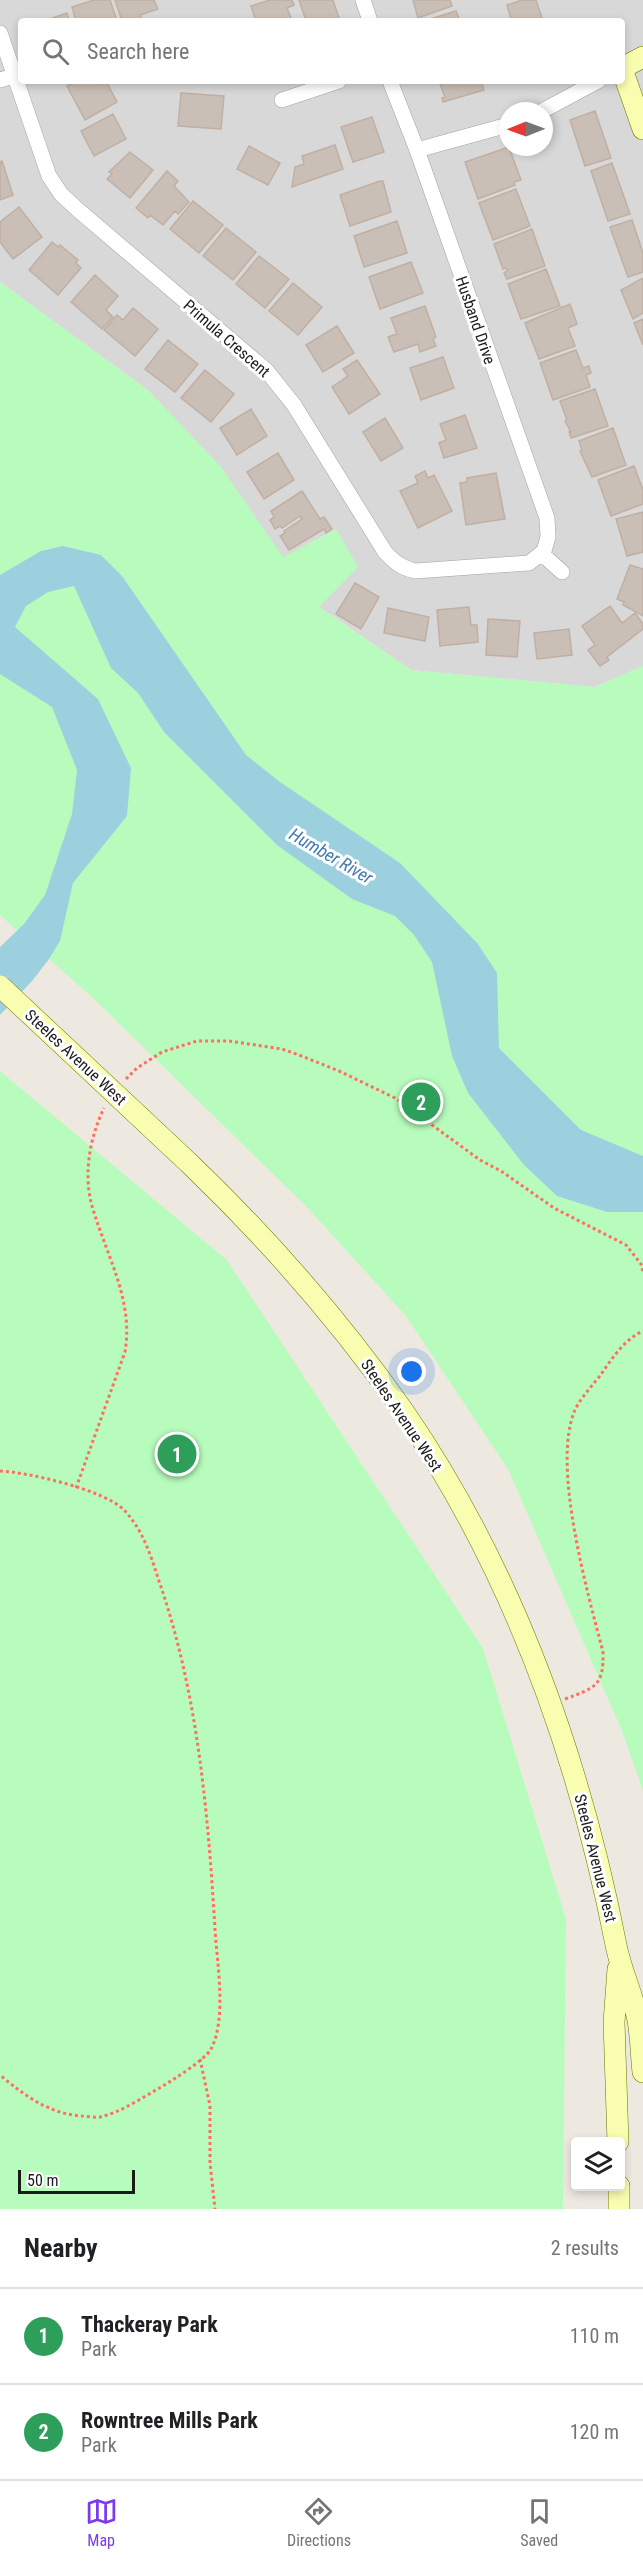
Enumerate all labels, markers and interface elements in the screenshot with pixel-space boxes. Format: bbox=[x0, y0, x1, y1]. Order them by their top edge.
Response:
search box bbox=[18, 18, 625, 84]
icon: search bbox=[39, 35, 72, 68]
text: Search here bbox=[87, 39, 189, 64]
north arrow bbox=[499, 102, 553, 156]
street label: Husband Drive bbox=[452, 274, 499, 367]
street label: Primula Crescent bbox=[180, 296, 274, 381]
water label: Humber River bbox=[286, 823, 377, 888]
street label: Steeles Avenue West bbox=[21, 1006, 130, 1109]
pin: 2 bbox=[402, 1080, 440, 1124]
street label: Steeles Avenue West bbox=[357, 1356, 446, 1475]
your location bbox=[397, 1357, 426, 1386]
pin: 1 bbox=[158, 1432, 196, 1476]
street label: Steeles Avenue West bbox=[570, 1792, 621, 1924]
map controls bbox=[571, 2137, 625, 2191]
button: layers bbox=[571, 2137, 625, 2191]
scale bar bbox=[18, 2167, 135, 2194]
text: 50 m bbox=[27, 2171, 59, 2190]
text: Nearby bbox=[24, 2233, 98, 2263]
text: 2 results bbox=[551, 2236, 619, 2260]
text: Thackeray Park bbox=[81, 2312, 218, 2337]
text: 1 bbox=[38, 2324, 49, 2348]
text: 110 m bbox=[570, 2324, 619, 2348]
text: Park bbox=[81, 2337, 117, 2361]
text: Rowntree Mills Park bbox=[81, 2408, 258, 2433]
text: 2 bbox=[38, 2420, 49, 2444]
text: 120 m bbox=[570, 2420, 619, 2444]
text: Park bbox=[81, 2433, 117, 2457]
tab: Map bbox=[85, 2495, 118, 2550]
tab: Directions bbox=[287, 2495, 351, 2550]
tab: Saved bbox=[520, 2495, 558, 2550]

